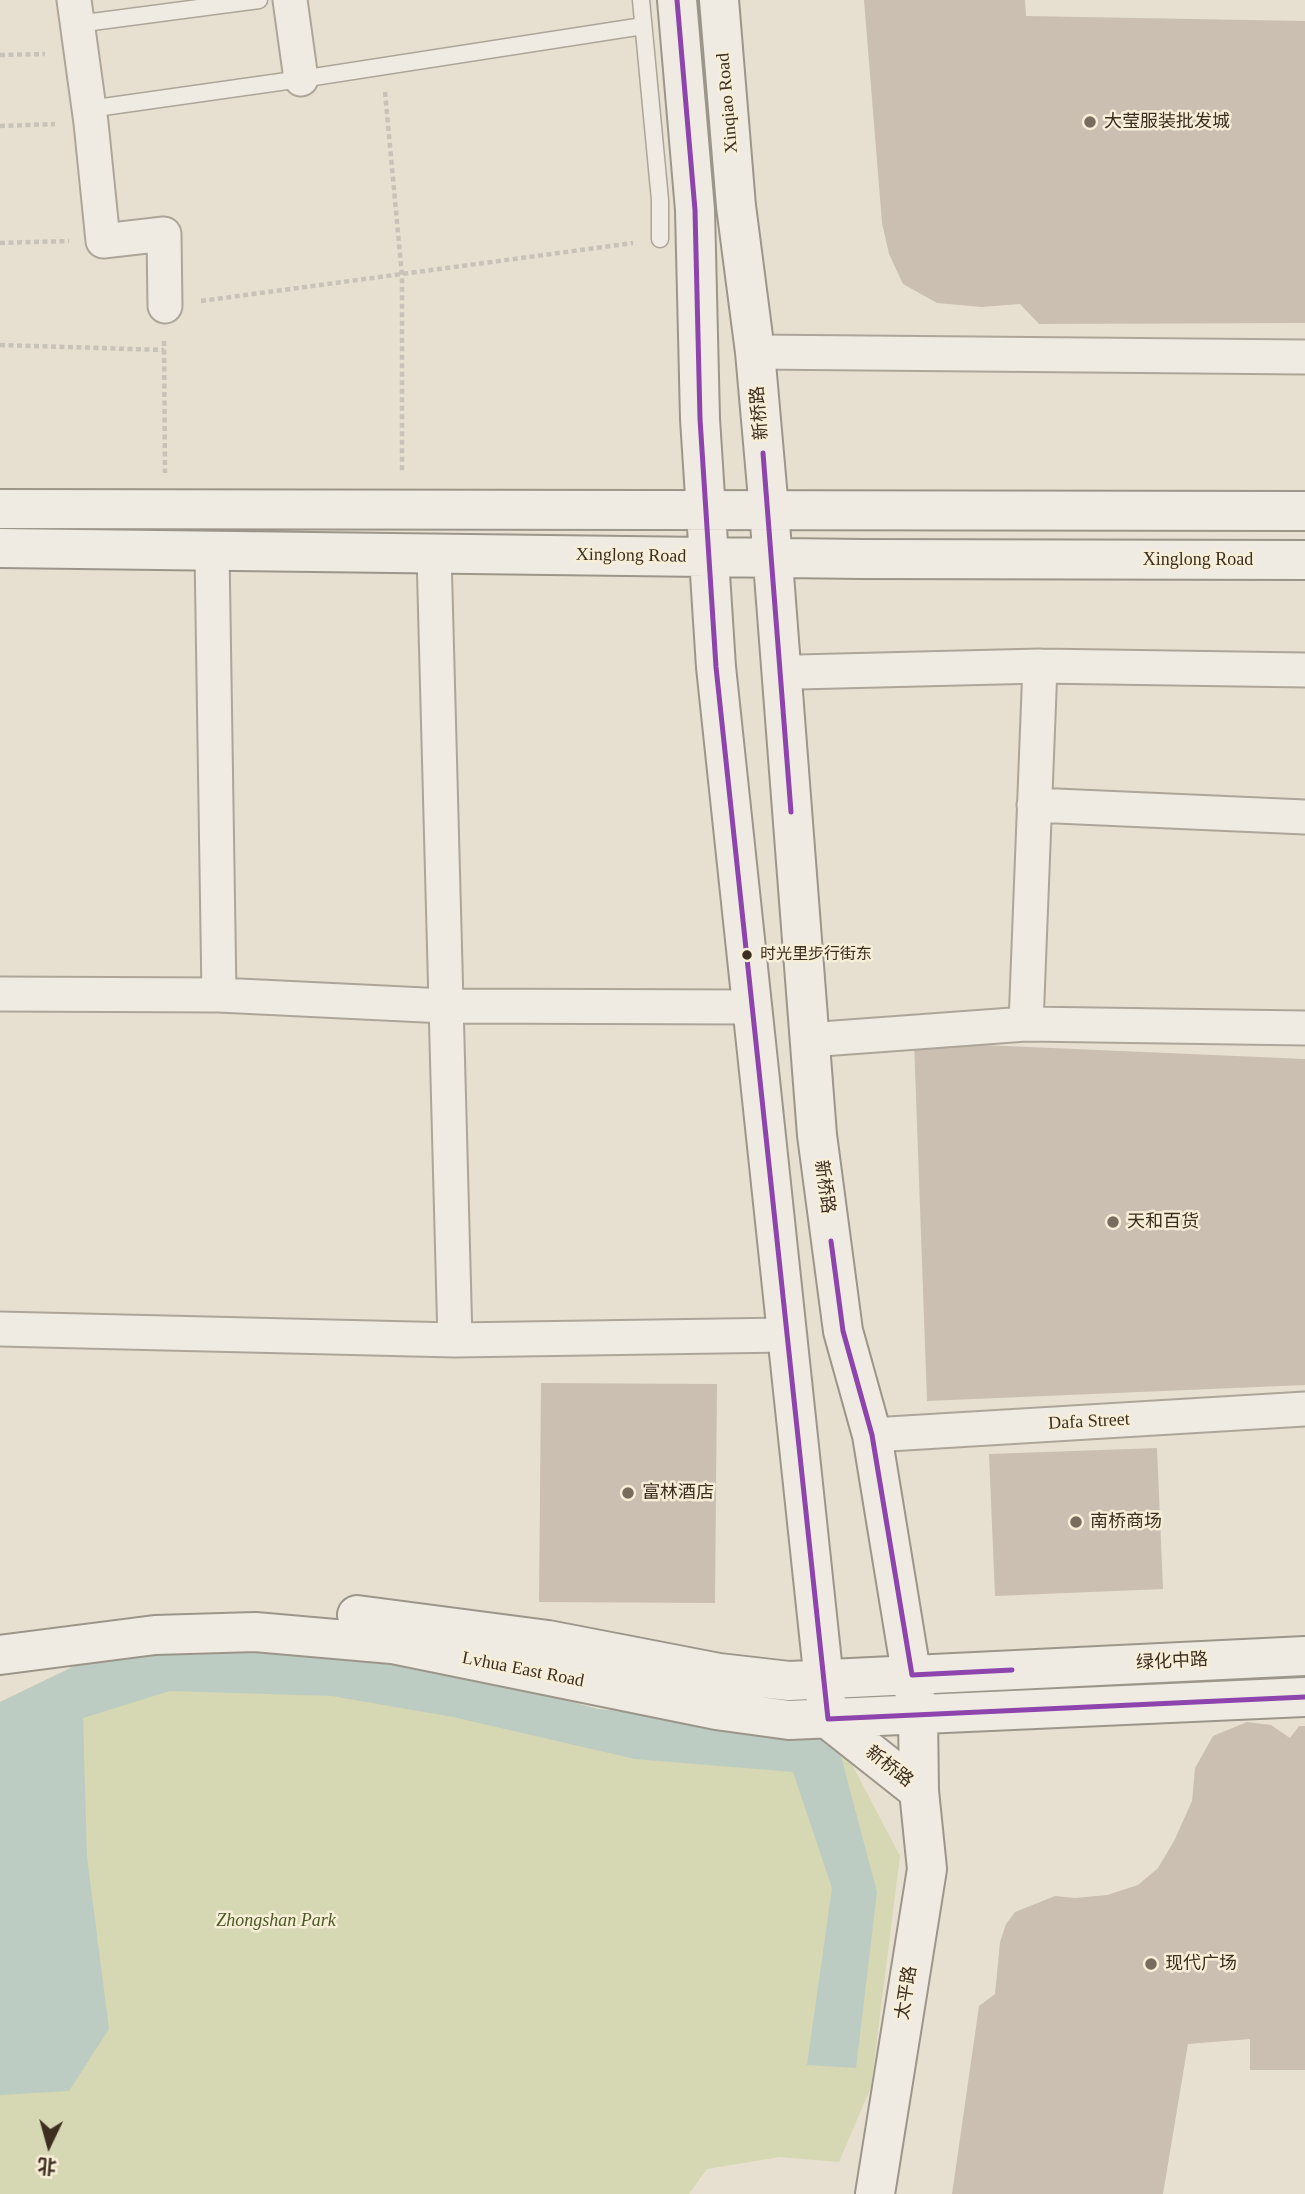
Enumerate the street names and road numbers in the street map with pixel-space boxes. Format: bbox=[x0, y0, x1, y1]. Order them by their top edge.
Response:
street label: Xinqiao Road bbox=[713, 52, 743, 154]
street label: 新桥路 bbox=[747, 385, 773, 441]
street label: Xinglong Road bbox=[576, 544, 686, 568]
street label: Xinglong Road bbox=[1143, 549, 1253, 571]
street label: 新桥路 bbox=[810, 1159, 838, 1215]
street label: Dafa Street bbox=[1048, 1409, 1130, 1435]
street label: Lvhua East Road bbox=[460, 1648, 586, 1692]
street label: 绿化中路 bbox=[1135, 1649, 1209, 1675]
street label: 新桥路 bbox=[861, 1742, 917, 1792]
street label: 太平路 bbox=[892, 1965, 922, 2021]

